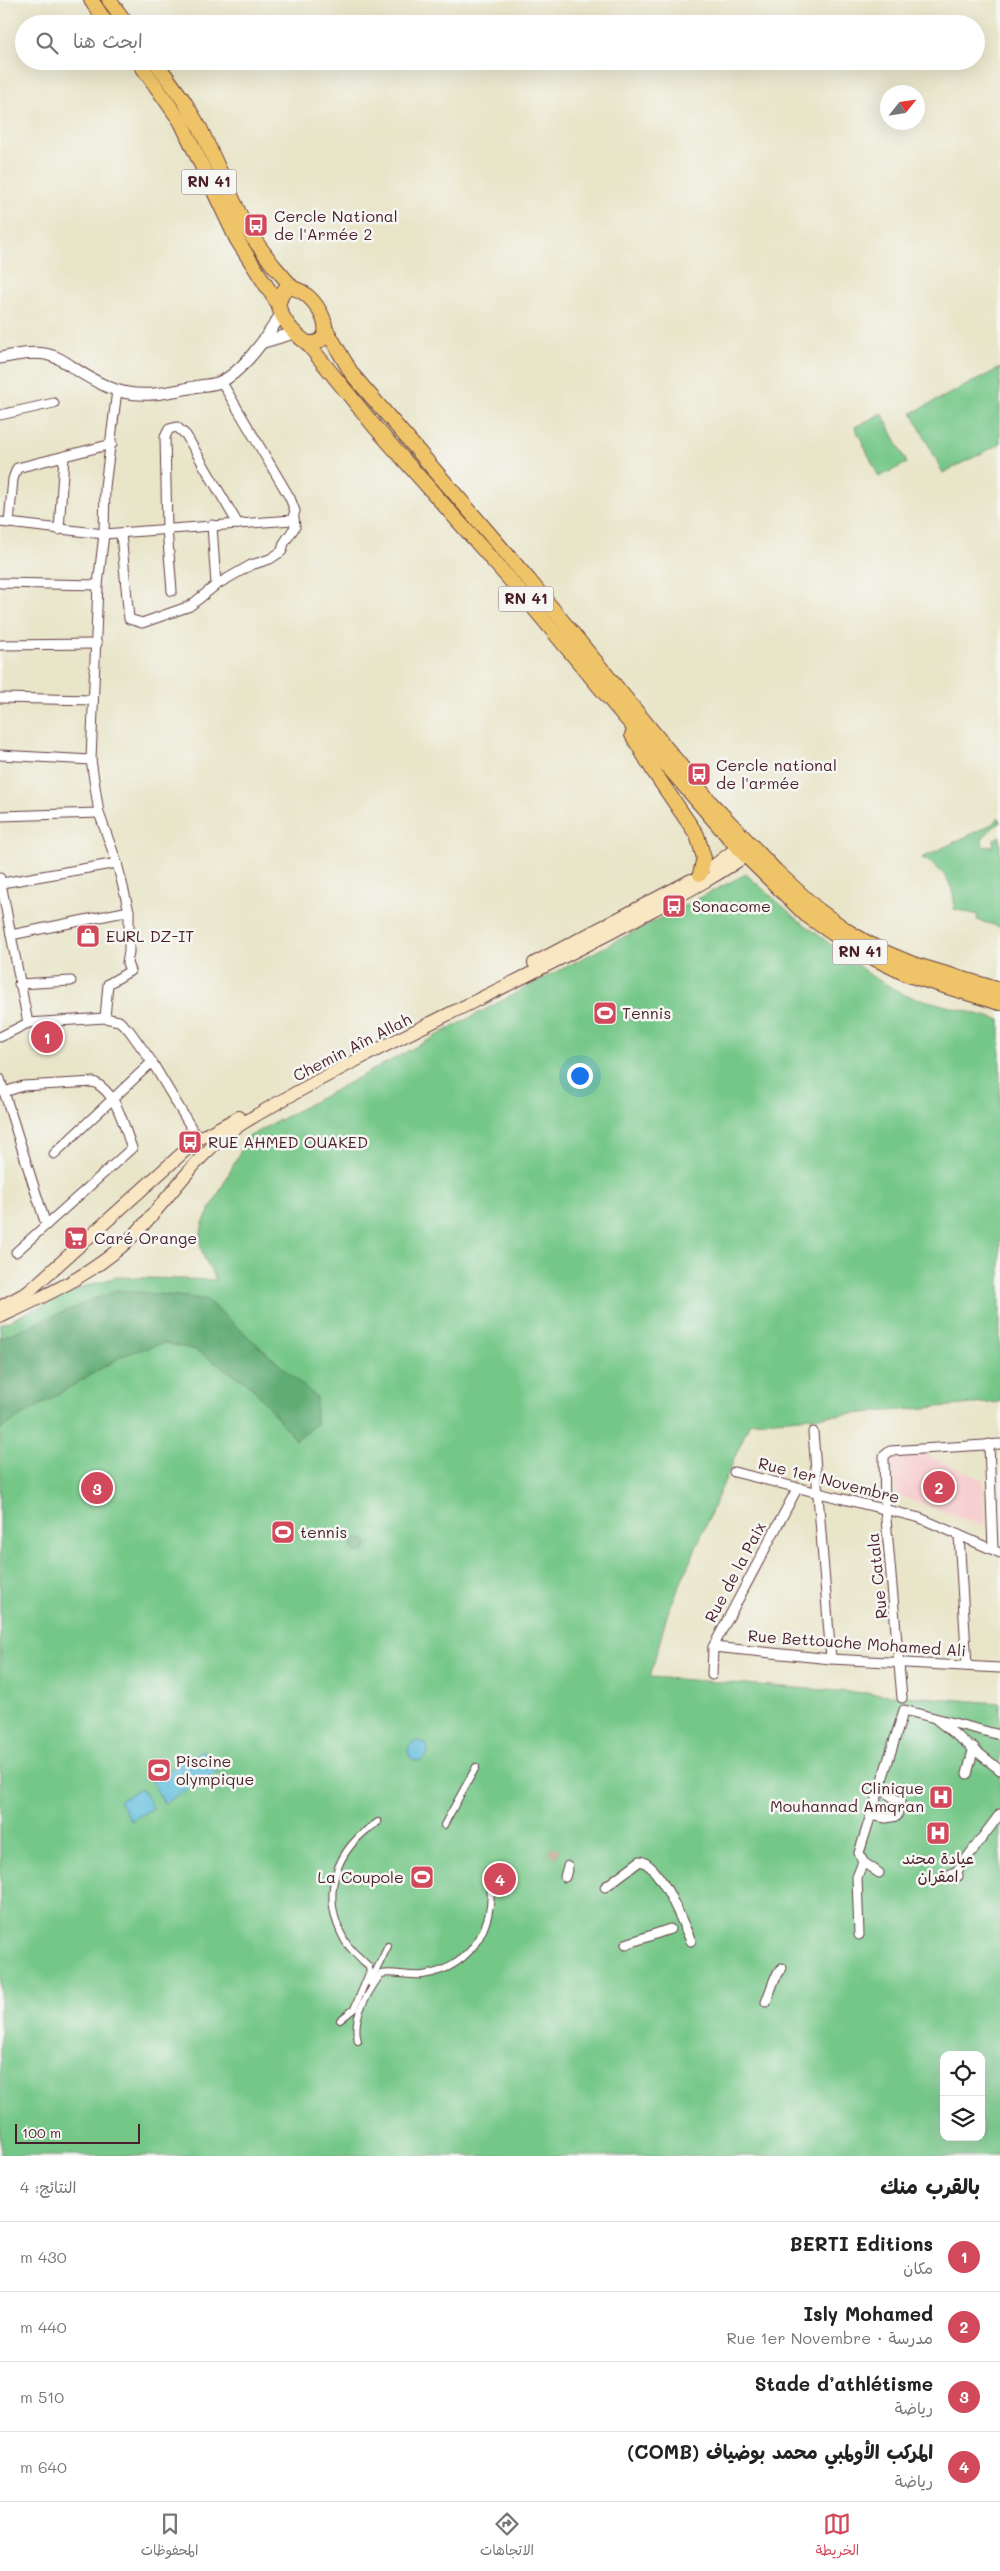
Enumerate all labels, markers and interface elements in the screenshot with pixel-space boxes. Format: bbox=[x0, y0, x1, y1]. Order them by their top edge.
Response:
search box bbox=[15, 15, 985, 70]
text: ابحث هنا bbox=[73, 28, 143, 53]
icon: search bbox=[33, 29, 61, 57]
north arrow bbox=[880, 85, 925, 130]
road number: RN 41 bbox=[182, 170, 236, 194]
place label: Cercle National de l'Armée 2 bbox=[274, 205, 398, 244]
bus stop icon: Cercle National de l'Armée 2 bbox=[243, 212, 269, 238]
road number: RN 41 bbox=[498, 586, 554, 612]
place label: Cercle national de l'armée bbox=[716, 754, 837, 793]
bus stop icon: Cercle national de l'armée bbox=[686, 761, 712, 787]
bus stop icon: Sonacome bbox=[661, 893, 687, 919]
place label: Sonacome bbox=[692, 895, 771, 916]
shop icon: EURL DZ-IT bbox=[75, 923, 101, 949]
place label: EURL DZ-IT bbox=[106, 925, 194, 946]
road number: RN 41 bbox=[832, 940, 888, 964]
sports icon: Tennis bbox=[592, 1000, 618, 1026]
place label: Tennis bbox=[622, 1002, 671, 1023]
street label: Chemin Aîn Allah bbox=[289, 1008, 415, 1085]
pin: 1 bbox=[31, 1018, 63, 1056]
your location bbox=[567, 1063, 593, 1089]
bus stop icon: RUE AHMED OUAKED bbox=[177, 1129, 203, 1155]
place label: RUE AHMED OUAKED bbox=[208, 1131, 368, 1152]
supermarket icon: Caré Orange bbox=[63, 1225, 89, 1251]
place label: Caré Orange bbox=[94, 1227, 197, 1248]
street label: Rue 1er Novembre bbox=[756, 1452, 902, 1507]
pin: 2 bbox=[923, 1468, 955, 1506]
pin: 3 bbox=[81, 1469, 113, 1507]
street label: Rue de la Paix bbox=[699, 1518, 770, 1626]
sports icon: tennis bbox=[270, 1519, 296, 1545]
place label: tennis bbox=[300, 1521, 347, 1542]
street label: Rue Catala bbox=[862, 1532, 891, 1620]
street label: Rue Bettouche Mohamed Ali bbox=[747, 1624, 967, 1661]
place label: Piscine olympique bbox=[176, 1750, 254, 1789]
sports icon: Piscine olympique bbox=[146, 1757, 172, 1783]
place label: Clinique Mouhannad Amqran bbox=[770, 1777, 924, 1816]
hospital icon: Clinique Mouhannad Amqran bbox=[928, 1784, 954, 1810]
hospital icon: عيادة محند امقران bbox=[925, 1820, 951, 1846]
place label: عيادة محند امقران bbox=[902, 1847, 974, 1886]
pin: 4 bbox=[484, 1860, 516, 1898]
sports icon: La Coupole bbox=[409, 1864, 435, 1890]
place label: La Coupole bbox=[318, 1866, 404, 1887]
map controls bbox=[940, 2051, 985, 2141]
button: locate bbox=[940, 2051, 985, 2096]
button: layers bbox=[940, 2096, 985, 2141]
scale bar bbox=[15, 2121, 140, 2144]
text: 100 m bbox=[22, 2123, 61, 2142]
text: بالقرب منك bbox=[880, 2172, 980, 2199]
text: النتائج: 4 bbox=[20, 2176, 76, 2197]
text: BERTI Editions bbox=[790, 2231, 933, 2256]
text: 430 m bbox=[20, 2246, 67, 2267]
text: 1 bbox=[960, 2246, 968, 2267]
text: مكان bbox=[903, 2257, 933, 2278]
text: Isly Mohamed bbox=[803, 2301, 933, 2326]
text: 440 m bbox=[20, 2316, 67, 2337]
text: 2 bbox=[960, 2316, 968, 2337]
text: مدرسة · Rue 1er Novembre bbox=[726, 2327, 933, 2348]
text: Stade d’athlétisme bbox=[755, 2371, 933, 2396]
text: 510 m bbox=[20, 2386, 64, 2407]
text: 3 bbox=[959, 2386, 969, 2407]
text: رياضة bbox=[895, 2397, 933, 2418]
text: المركب الأولمبي محمد بوضياف (COMB) bbox=[627, 2439, 933, 2464]
text: 640 m bbox=[20, 2456, 67, 2477]
text: 4 bbox=[959, 2456, 969, 2477]
text: رياضة bbox=[895, 2470, 933, 2491]
tab: المحفوظات bbox=[141, 2510, 198, 2563]
tab: الاتجاهات bbox=[480, 2510, 534, 2563]
tab: الخريطة bbox=[816, 2510, 859, 2563]

